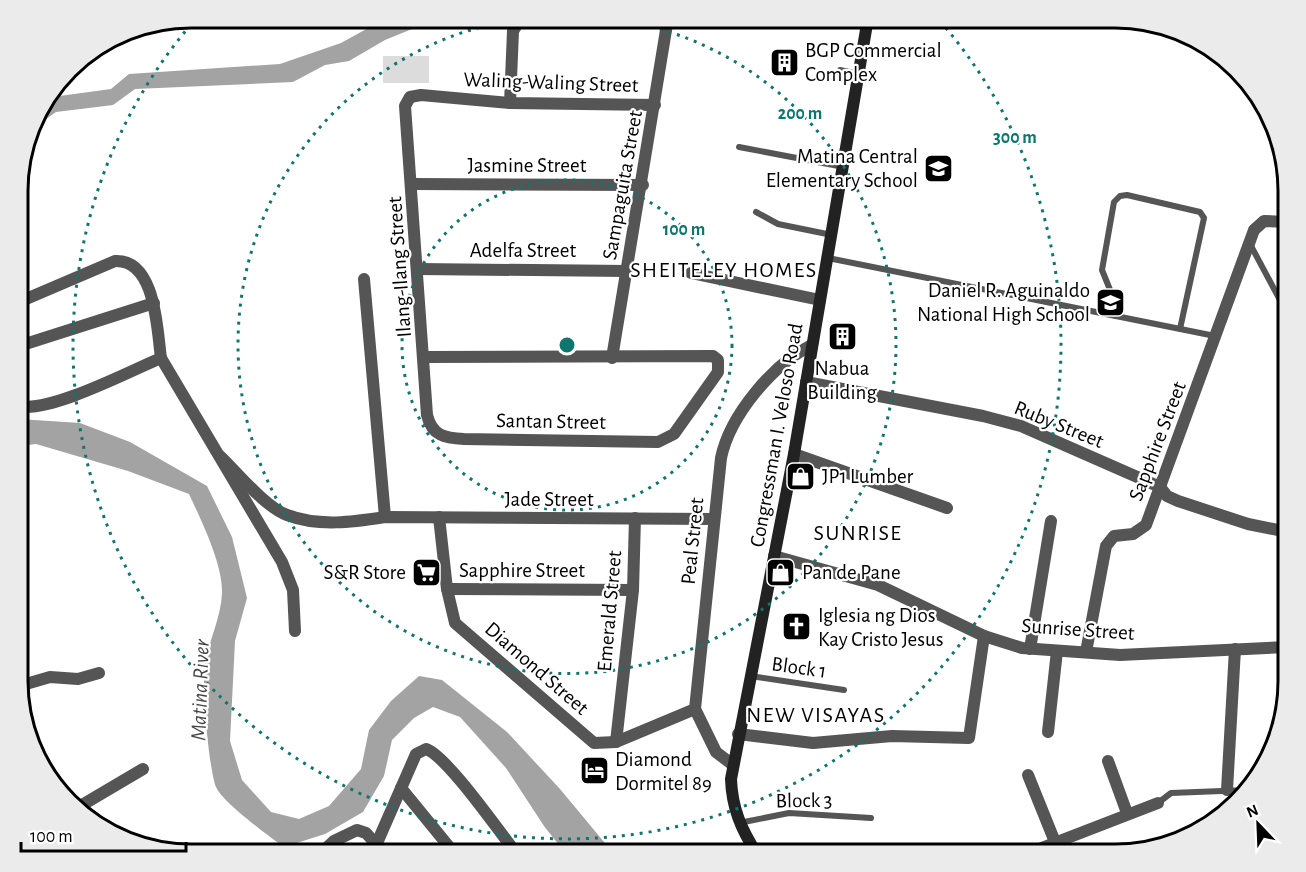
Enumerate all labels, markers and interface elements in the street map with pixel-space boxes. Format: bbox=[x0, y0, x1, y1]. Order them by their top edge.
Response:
place label: BGP Commercial Complex bbox=[805, 40, 942, 85]
building icon: BGP Commercial Complex bbox=[768, 46, 800, 78]
street label: Waling-Waling Street bbox=[463, 69, 639, 96]
text: 200 m bbox=[778, 105, 822, 123]
street label: Sampaguita Street bbox=[599, 108, 646, 262]
text: 300 m bbox=[993, 129, 1037, 147]
place label: Matina Central Elementary School bbox=[766, 146, 918, 191]
school or university icon: Matina Central Elementary School bbox=[923, 152, 955, 184]
street label: Jasmine Street bbox=[468, 155, 587, 176]
street label: Ilang-Ilang Street bbox=[384, 195, 415, 338]
text: 100 m bbox=[663, 221, 705, 239]
street label: Adelfa Street bbox=[470, 240, 576, 261]
district label: SHEITELEY HOMES bbox=[630, 259, 818, 281]
place label: Daniel R. Aguinaldo National High School bbox=[917, 280, 1090, 325]
school or university icon: Daniel R. Aguinaldo National High School bbox=[1095, 286, 1127, 318]
street label: Congressman I. Veloso Road bbox=[746, 321, 807, 549]
building icon: Nabua Building bbox=[826, 321, 858, 353]
centre of rings bbox=[557, 335, 577, 355]
place label: Nabua Building bbox=[807, 358, 877, 403]
street label: Sapphire Street bbox=[1125, 378, 1190, 504]
street label: Ruby Street bbox=[1011, 397, 1107, 452]
street label: Santan Street bbox=[496, 410, 606, 433]
shop icon: JP1 Lumber bbox=[785, 460, 817, 492]
place label: JP1 Lumber bbox=[822, 466, 914, 487]
street label: Jade Street bbox=[504, 489, 594, 510]
street label: Peal Street bbox=[677, 496, 708, 586]
district label: SUNRISE bbox=[814, 522, 902, 544]
street label: Emerald Street bbox=[594, 549, 625, 673]
supermarket icon: S&R Store bbox=[411, 556, 443, 588]
shop icon: Pan de Pane bbox=[765, 556, 797, 588]
street label: Sapphire Street bbox=[459, 560, 585, 581]
place label: S&R Store bbox=[324, 562, 406, 583]
place label: Pan de Pane bbox=[802, 562, 901, 583]
place label: Iglesia ng Dios Kay Cristo Jesus bbox=[818, 605, 943, 650]
church icon: Iglesia ng Dios Kay Cristo Jesus bbox=[781, 611, 813, 643]
street label: Sunrise Street bbox=[1021, 615, 1135, 644]
street label: Diamond Street bbox=[481, 618, 593, 719]
water label: Matina River bbox=[187, 638, 213, 741]
street label: Block 1 bbox=[770, 653, 828, 682]
district label: NEW VISAYAS bbox=[746, 704, 886, 726]
place label: Diamond Dormitel 89 bbox=[615, 749, 712, 794]
hotel icon: Diamond Dormitel 89 bbox=[578, 755, 610, 787]
street label: Block 3 bbox=[776, 790, 832, 811]
north arrow bbox=[1228, 794, 1288, 854]
text: N bbox=[1244, 802, 1261, 821]
scale bar bbox=[21, 815, 186, 853]
text: 100 m bbox=[30, 828, 73, 846]

